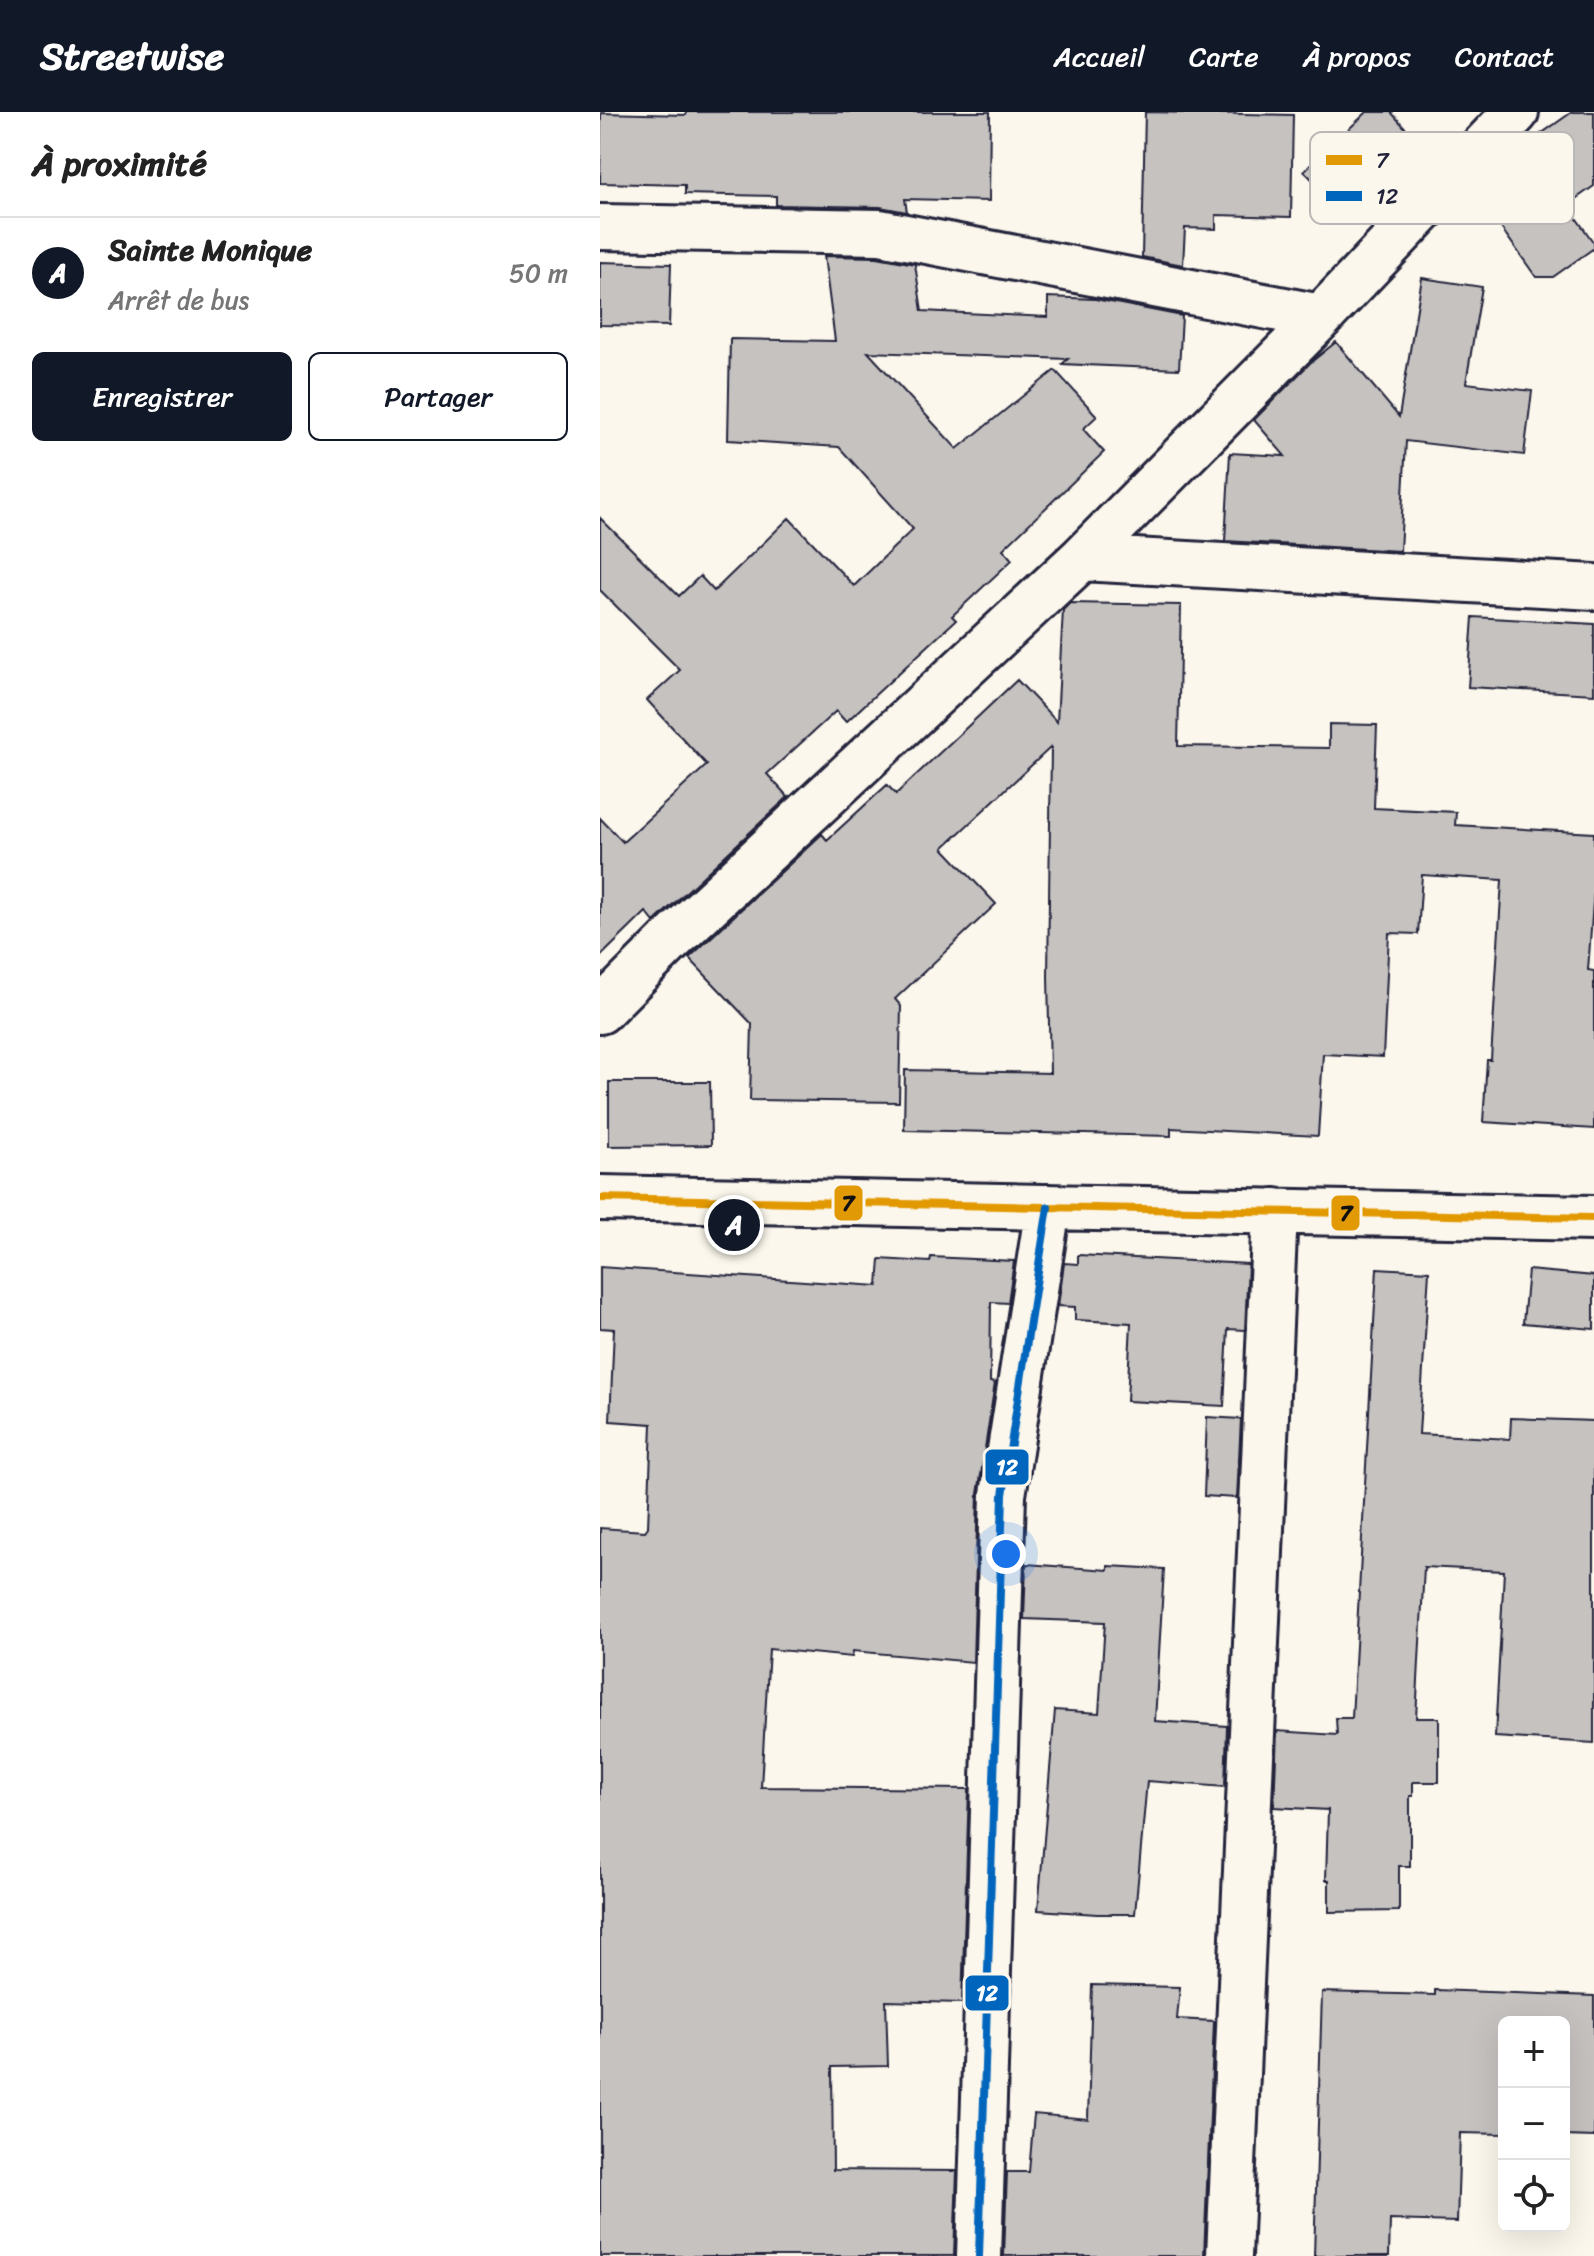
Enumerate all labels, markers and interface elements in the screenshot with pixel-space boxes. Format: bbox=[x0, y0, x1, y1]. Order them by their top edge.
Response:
text: Streetwise bbox=[40, 23, 224, 90]
text: Accueil bbox=[1054, 32, 1145, 81]
text: Carte bbox=[1189, 32, 1259, 81]
text: À propos bbox=[1303, 32, 1411, 81]
text: Contact bbox=[1455, 32, 1554, 81]
legend bbox=[1310, 132, 1574, 224]
text: À proximité bbox=[32, 134, 207, 194]
text: 7 bbox=[1376, 141, 1390, 180]
text: 12 bbox=[1376, 177, 1398, 216]
text: Sainte Monique bbox=[108, 223, 312, 277]
text: A bbox=[49, 250, 67, 296]
text: 50 m bbox=[509, 250, 568, 296]
text: Arrêt de bus bbox=[108, 277, 249, 323]
button: Enregistrer bbox=[32, 352, 292, 441]
button: Partager bbox=[308, 352, 568, 441]
line badge: 7 bbox=[833, 1184, 864, 1222]
text: 7 bbox=[842, 1184, 857, 1223]
line badge: 7 bbox=[1330, 1194, 1361, 1232]
text: 7 bbox=[1340, 1194, 1355, 1233]
pin: A bbox=[708, 1195, 760, 1255]
line badge: 12 bbox=[984, 1448, 1030, 1486]
text: 12 bbox=[996, 1448, 1018, 1487]
your location bbox=[986, 1534, 1026, 1574]
line badge: 12 bbox=[964, 1974, 1010, 2012]
text: 12 bbox=[976, 1974, 998, 2013]
map controls bbox=[1498, 2016, 1570, 2232]
button: + bbox=[1498, 2016, 1570, 2088]
button: − bbox=[1498, 2088, 1570, 2160]
button: locate bbox=[1498, 2160, 1570, 2232]

